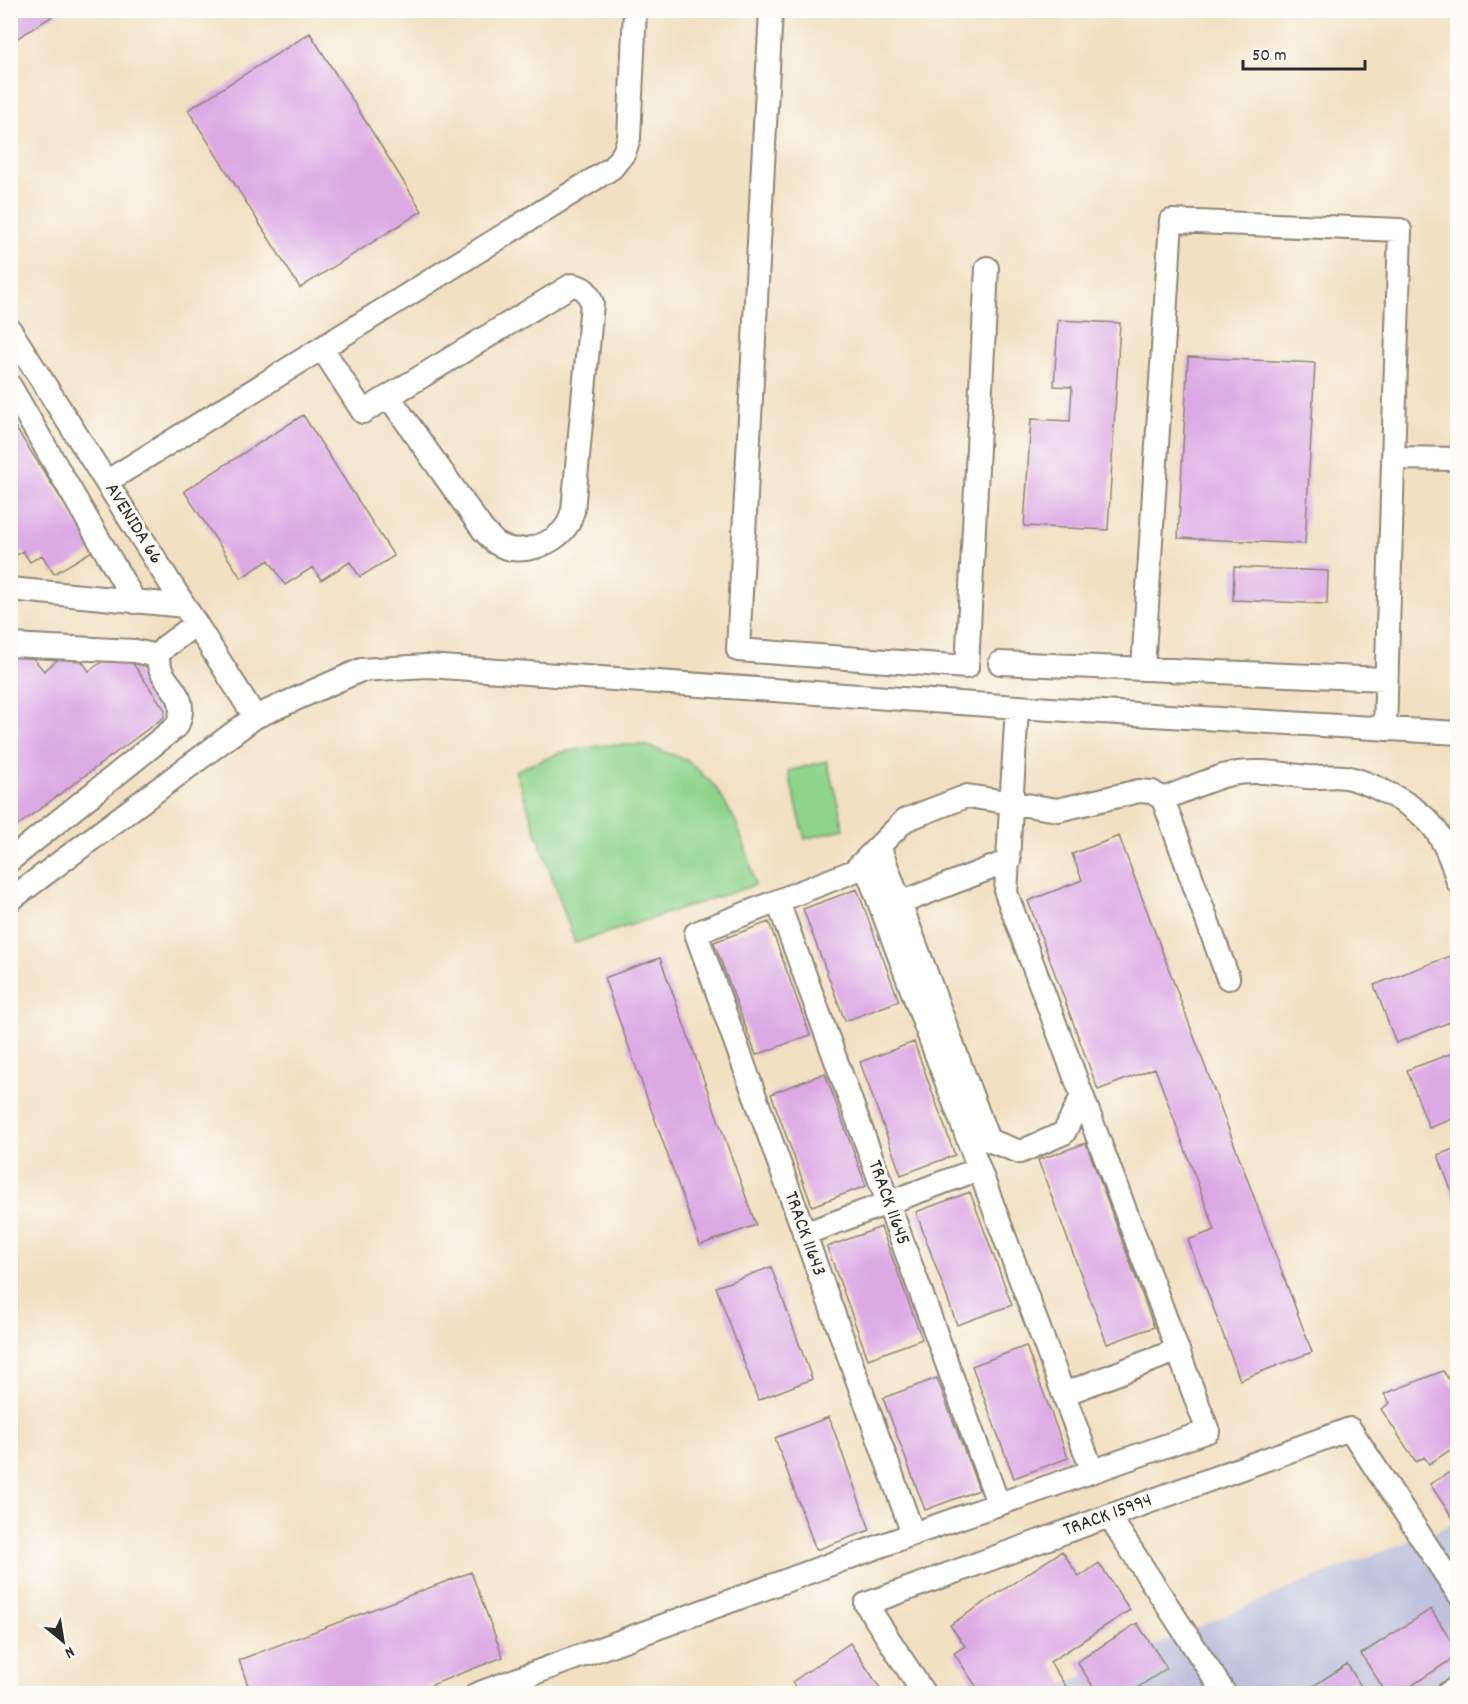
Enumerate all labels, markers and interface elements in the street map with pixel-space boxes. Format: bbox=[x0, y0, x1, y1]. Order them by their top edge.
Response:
scale bar bbox=[1243, 33, 1364, 71]
text: 50 m bbox=[1252, 44, 1287, 69]
street label: AVENIDA 66 bbox=[97, 478, 169, 570]
street label: TRACK 11645 bbox=[860, 1157, 916, 1249]
street label: TRACK 11643 bbox=[776, 1188, 832, 1280]
street label: TRACK 15994 bbox=[1060, 1487, 1156, 1545]
north arrow bbox=[33, 1611, 93, 1671]
text: N bbox=[60, 1640, 78, 1664]

